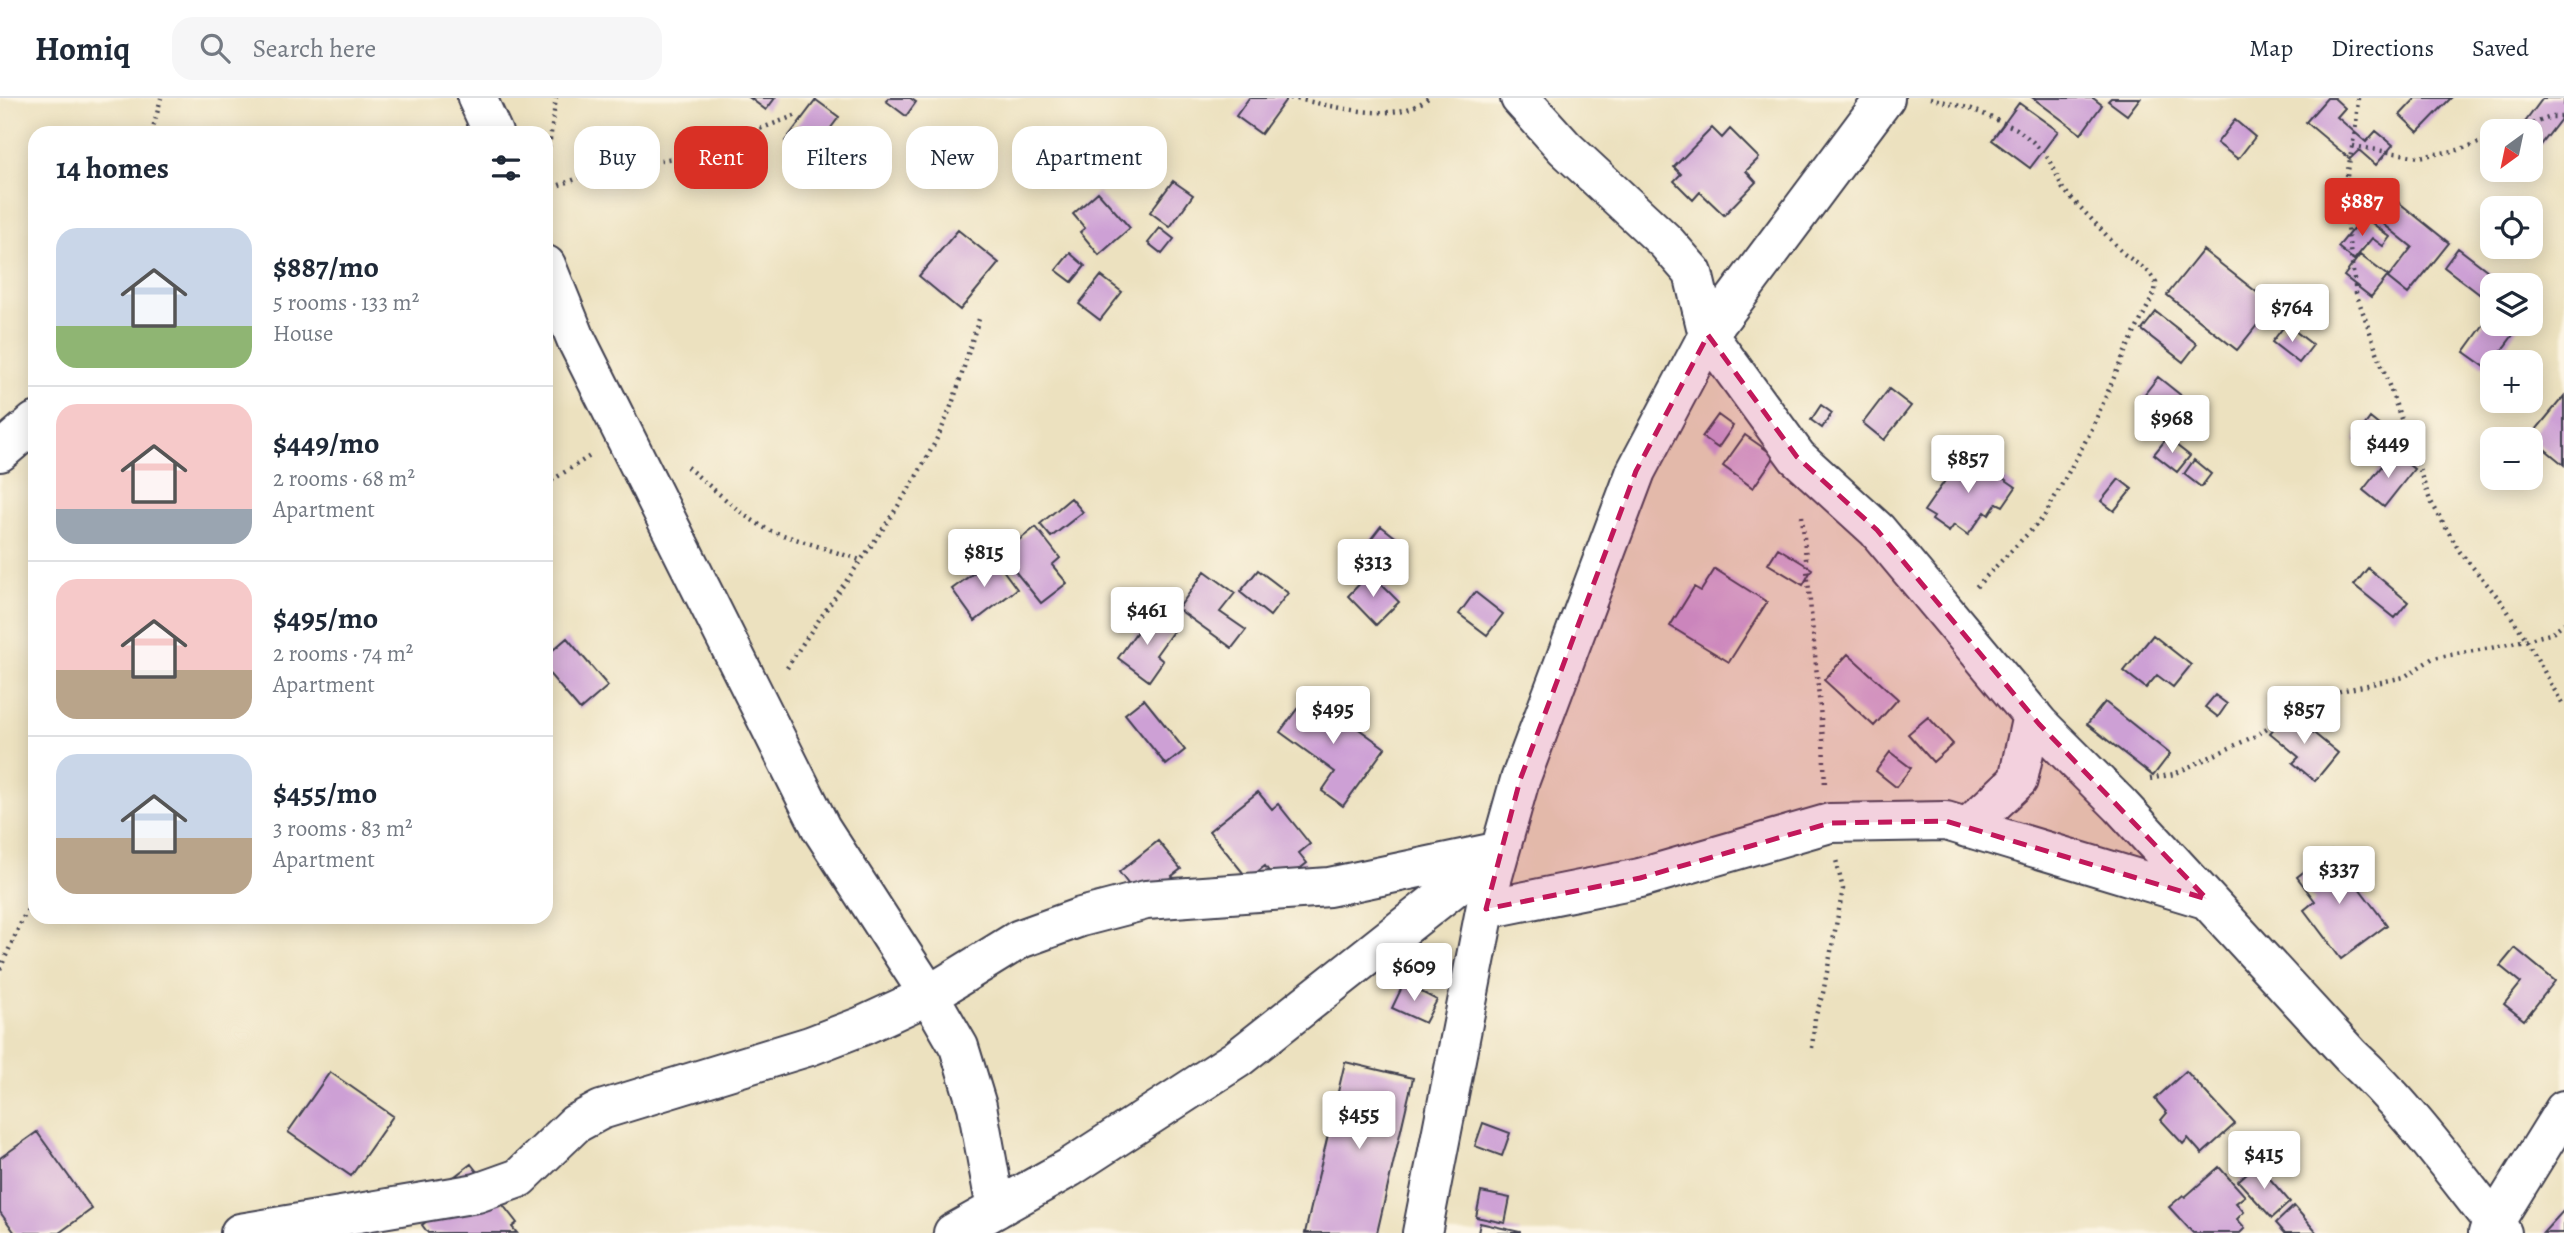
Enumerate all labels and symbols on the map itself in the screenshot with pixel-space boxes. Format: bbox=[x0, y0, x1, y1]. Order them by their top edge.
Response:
north arrow bbox=[2480, 119, 2543, 182]
pin: $887 bbox=[2321, 178, 2403, 238]
pin: $764 bbox=[2251, 285, 2333, 344]
pin: $968 bbox=[2131, 396, 2213, 455]
pin: $449 bbox=[2347, 420, 2429, 480]
pin: $857 bbox=[1927, 436, 2009, 495]
pin: $815 bbox=[943, 530, 1025, 589]
pin: $313 bbox=[1332, 540, 1414, 599]
pin: $461 bbox=[1106, 588, 1188, 647]
pin: $495 bbox=[1292, 686, 1374, 746]
pin: $857 bbox=[2263, 686, 2345, 746]
pin: $337 bbox=[2298, 846, 2380, 906]
pin: $609 bbox=[1373, 944, 1455, 1003]
pin: $455 bbox=[1318, 1091, 1400, 1151]
pin: $415 bbox=[2223, 1132, 2305, 1191]

